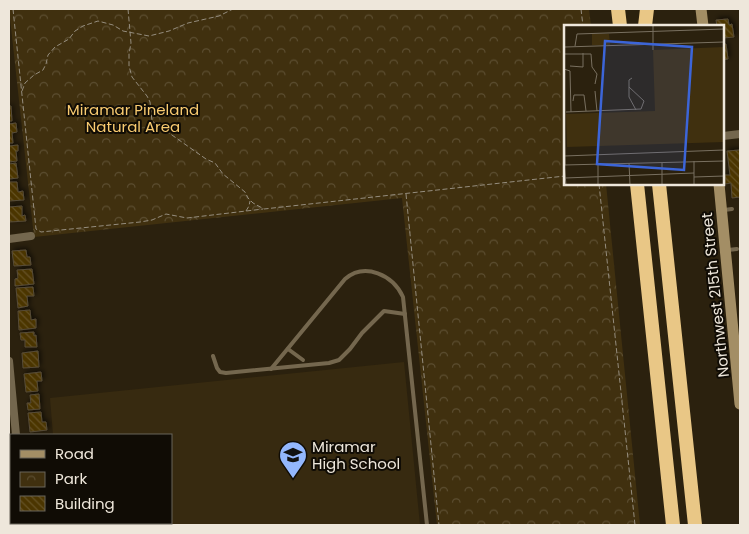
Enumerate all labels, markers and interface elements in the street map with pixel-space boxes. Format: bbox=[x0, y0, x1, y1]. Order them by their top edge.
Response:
inset map bbox=[564, 25, 724, 185]
park label: Miramar Pineland Natural Area bbox=[67, 99, 199, 137]
street label: Northwest 215th Street bbox=[696, 212, 734, 378]
legend bbox=[10, 434, 172, 524]
place label: Miramar High School bbox=[312, 436, 400, 474]
school or university icon: Miramar High School bbox=[278, 440, 308, 479]
text: Road bbox=[55, 443, 94, 464]
text: Park bbox=[55, 468, 87, 489]
text: Building bbox=[55, 493, 115, 514]

